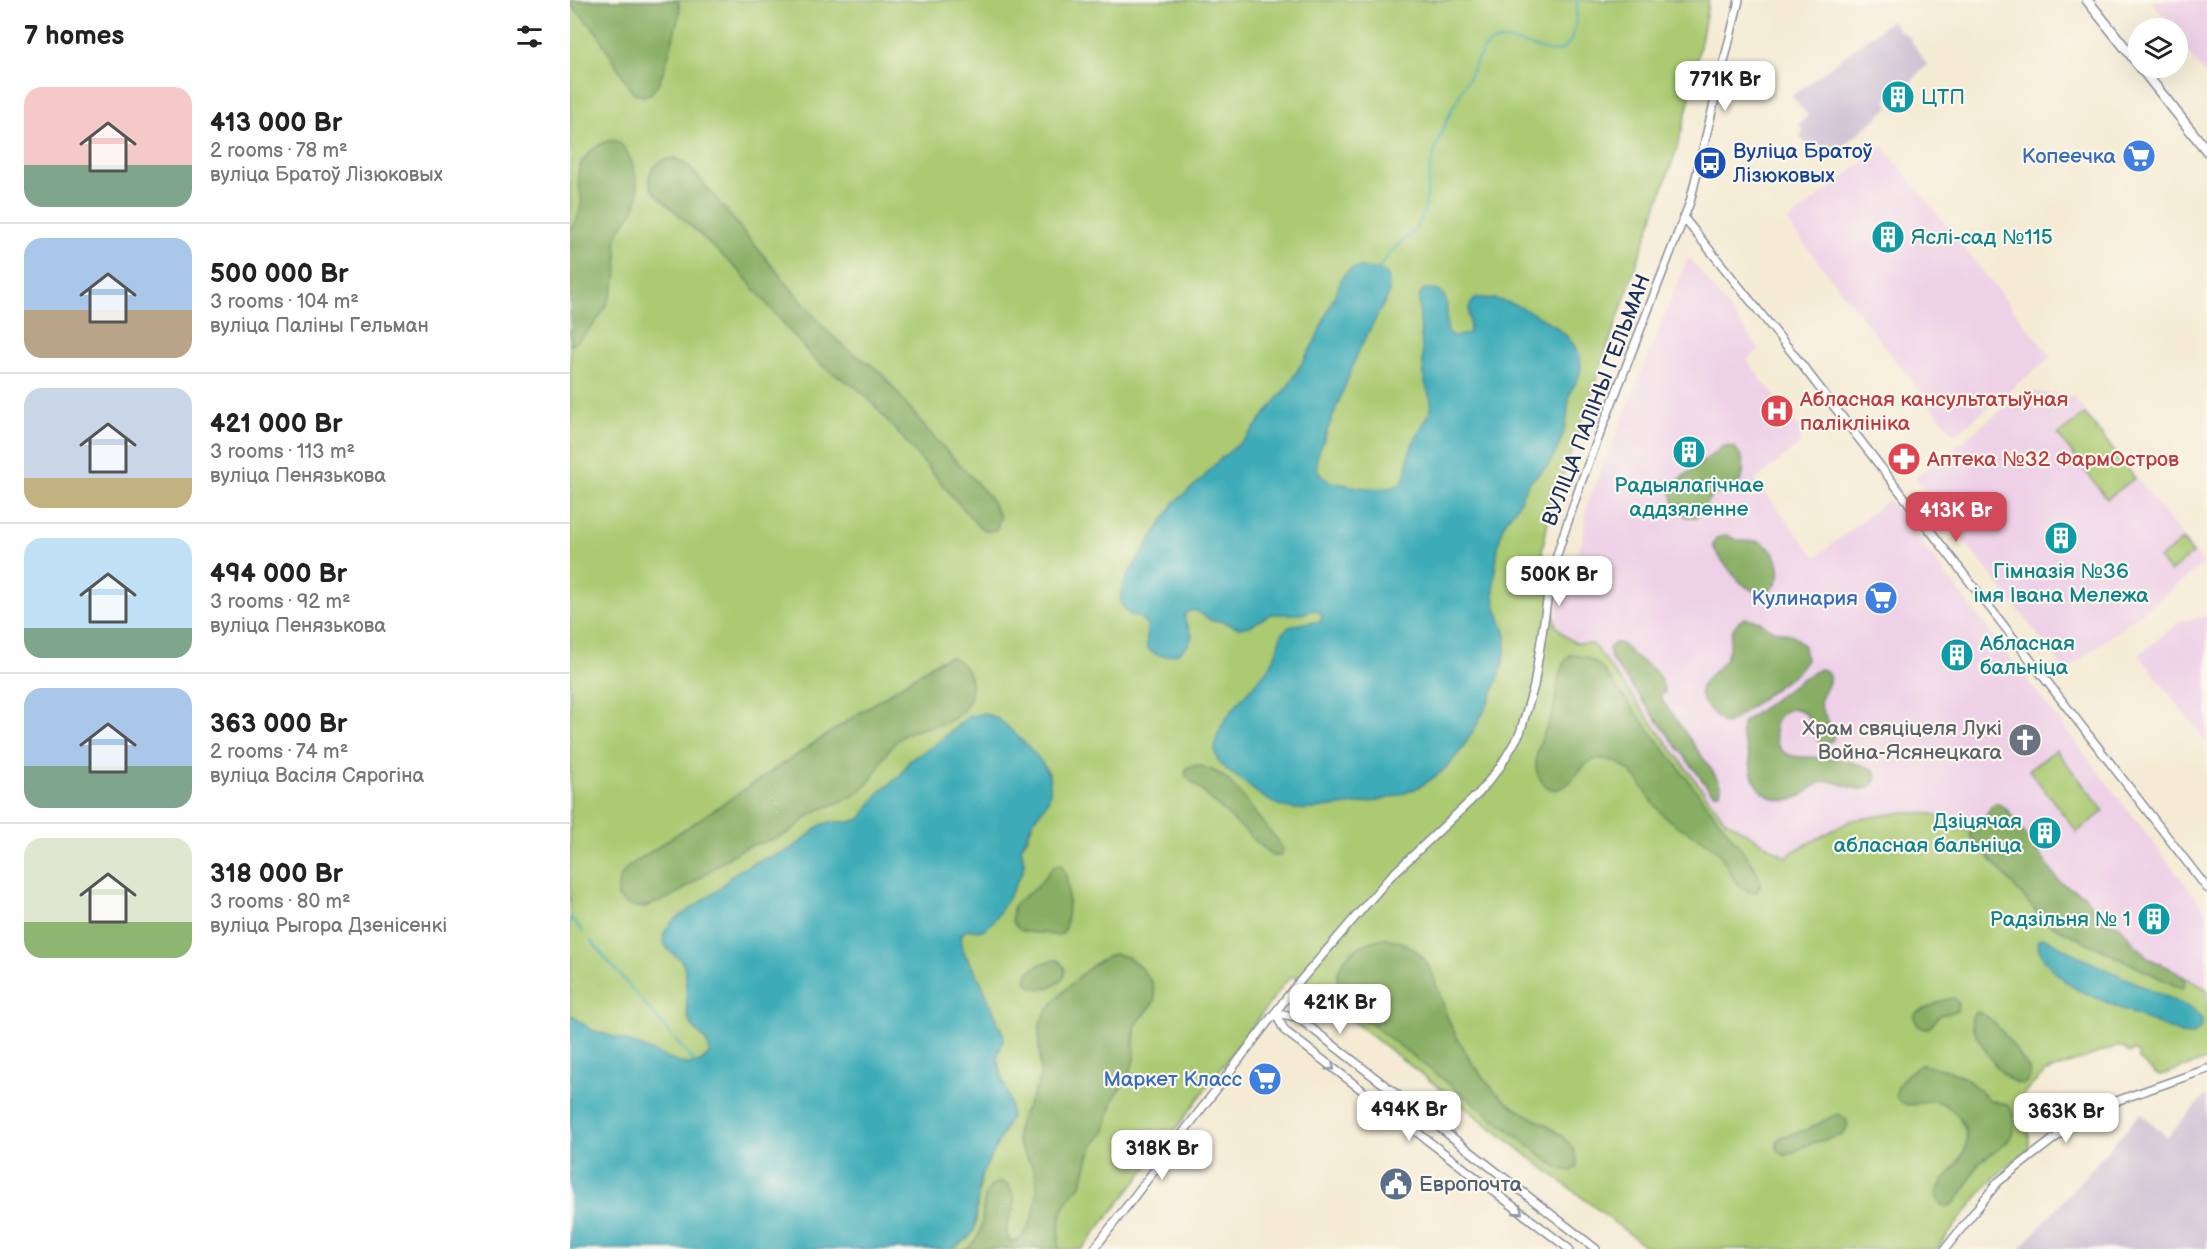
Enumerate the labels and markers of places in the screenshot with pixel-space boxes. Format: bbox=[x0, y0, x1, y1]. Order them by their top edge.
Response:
pin: 771K Br bbox=[1670, 61, 1780, 112]
building icon: ЦТП bbox=[1880, 79, 1916, 115]
place label: ЦТП bbox=[1921, 85, 1965, 110]
supermarket icon: Копеечка bbox=[2121, 138, 2157, 174]
place label: Вуліца Братоў Лізюковых bbox=[1732, 139, 1873, 188]
place label: Копеечка bbox=[2022, 144, 2117, 169]
bus stop icon: Вуліца Братоў Лізюковых bbox=[1692, 145, 1728, 181]
building icon: Яслі-сад №115 bbox=[1870, 219, 1906, 255]
place label: Яслі-сад №115 bbox=[1911, 225, 2053, 250]
place label: Абласная кансультатыўная паліклініка bbox=[1799, 387, 2068, 436]
hospital icon: Абласная кансультатыўная паліклініка bbox=[1759, 393, 1795, 429]
building icon: Радыялагічнае аддзяленне bbox=[1671, 434, 1707, 470]
pharmacy icon: Аптека №32 ФармОстров bbox=[1886, 441, 1922, 477]
place label: Аптека №32 ФармОстров bbox=[1926, 447, 2179, 472]
place label: Радыялагічнае аддзяленне bbox=[1614, 473, 1764, 522]
pin: 413K Br bbox=[1901, 492, 2011, 543]
building icon: Гімназія №36 імя Івана Мележа bbox=[2043, 520, 2079, 556]
pin: 500K Br bbox=[1504, 556, 1614, 607]
place label: Гімназія №36 імя Івана Мележа bbox=[1973, 559, 2149, 608]
supermarket icon: Кулинария bbox=[1863, 580, 1899, 616]
place label: Кулинария bbox=[1752, 586, 1858, 611]
place label: Абласная бальніца bbox=[1979, 631, 2075, 680]
building icon: Абласная бальніца bbox=[1939, 637, 1975, 673]
place label: Храм свяціцеля Лукі Война-Ясянецкага bbox=[1802, 716, 2003, 765]
church icon: Храм свяціцеля Лукі Война-Ясянецкага bbox=[2007, 722, 2043, 758]
place label: Дзіцячая абласная бальніца bbox=[1834, 809, 2023, 858]
building icon: Дзіцячая абласная бальніца bbox=[2027, 815, 2063, 851]
building icon: Радзільня № 1 bbox=[2136, 901, 2172, 937]
place label: Радзільня № 1 bbox=[1989, 907, 2131, 932]
pin: 421K Br bbox=[1285, 984, 1395, 1035]
supermarket icon: Маркет Класс bbox=[1247, 1061, 1283, 1097]
place label: Маркет Класс bbox=[1103, 1067, 1242, 1092]
pin: 494K Br bbox=[1354, 1091, 1464, 1142]
pin: 363K Br bbox=[2011, 1093, 2121, 1144]
pin: 318K Br bbox=[1107, 1130, 1217, 1181]
public building icon: Европочта bbox=[1378, 1166, 1414, 1202]
place label: Европочта bbox=[1419, 1172, 1523, 1197]

